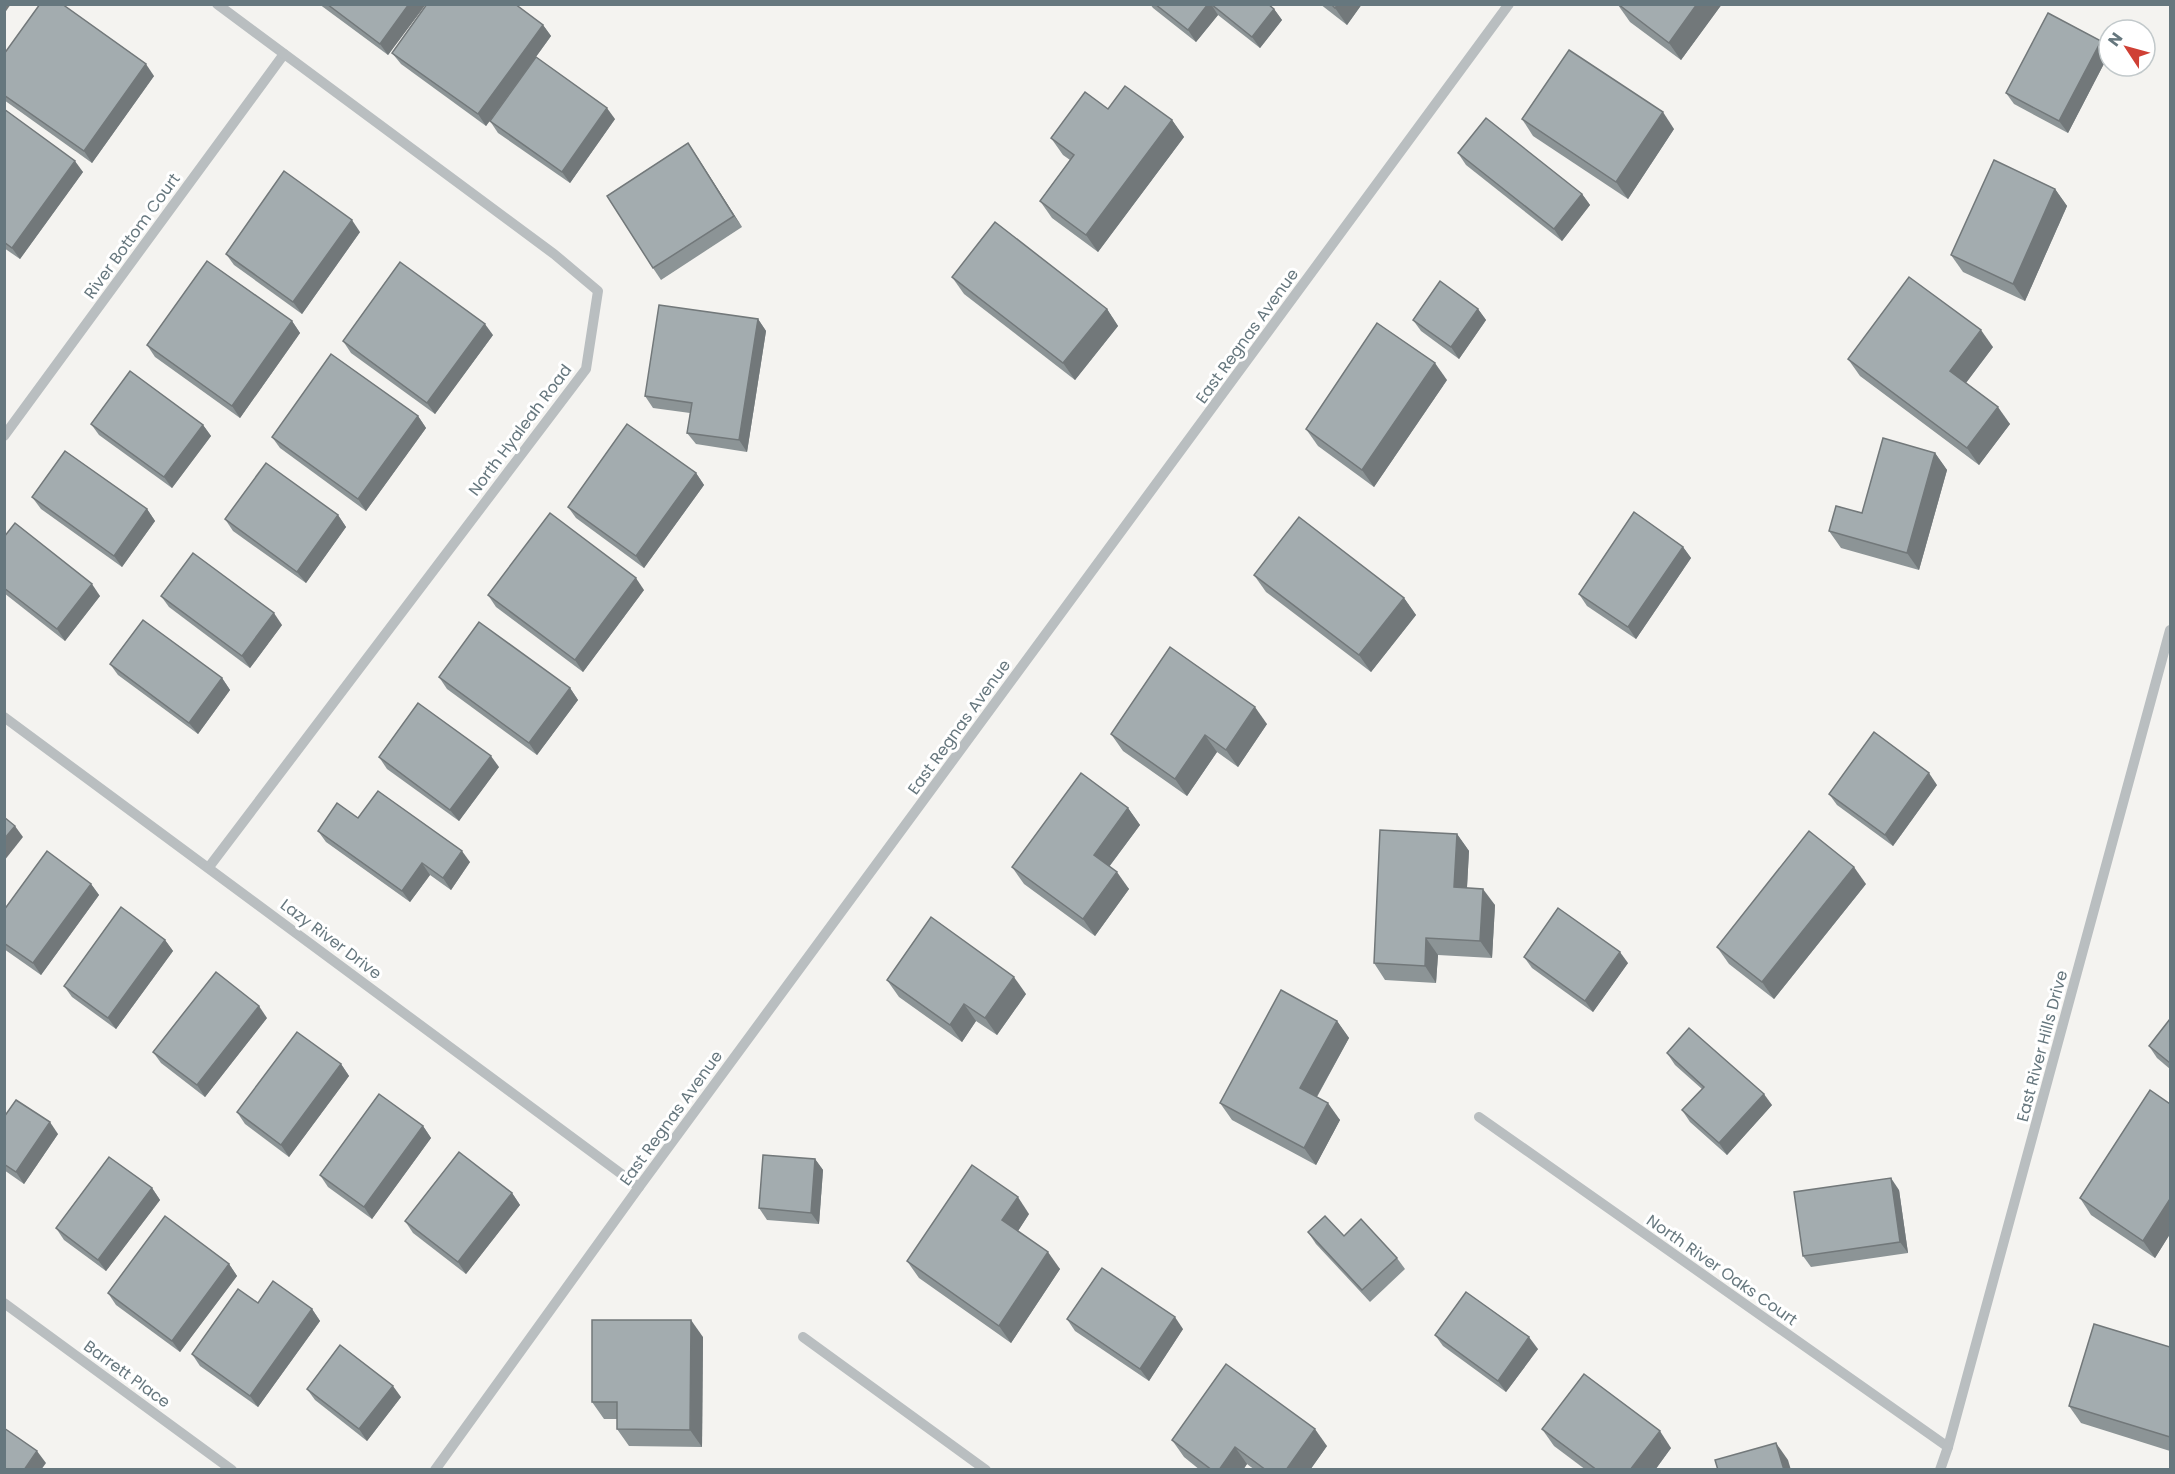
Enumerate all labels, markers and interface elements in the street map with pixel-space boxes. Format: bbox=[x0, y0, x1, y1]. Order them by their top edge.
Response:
north arrow bbox=[2097, 18, 2157, 78]
text: N bbox=[2102, 28, 2128, 51]
street label: River Bottom Court bbox=[79, 168, 186, 303]
street label: East Regnas Avenue bbox=[1190, 264, 1304, 408]
street label: North Hyaleah Road bbox=[463, 359, 577, 501]
street label: East Regnas Avenue bbox=[902, 655, 1016, 799]
street label: Lazy River Drive bbox=[276, 893, 386, 985]
street label: East River Hills Drive bbox=[2011, 968, 2073, 1124]
street label: East Regnas Avenue bbox=[614, 1046, 728, 1190]
street label: North River Oaks Court bbox=[1642, 1209, 1802, 1331]
street label: Barrett Place bbox=[79, 1335, 175, 1413]

